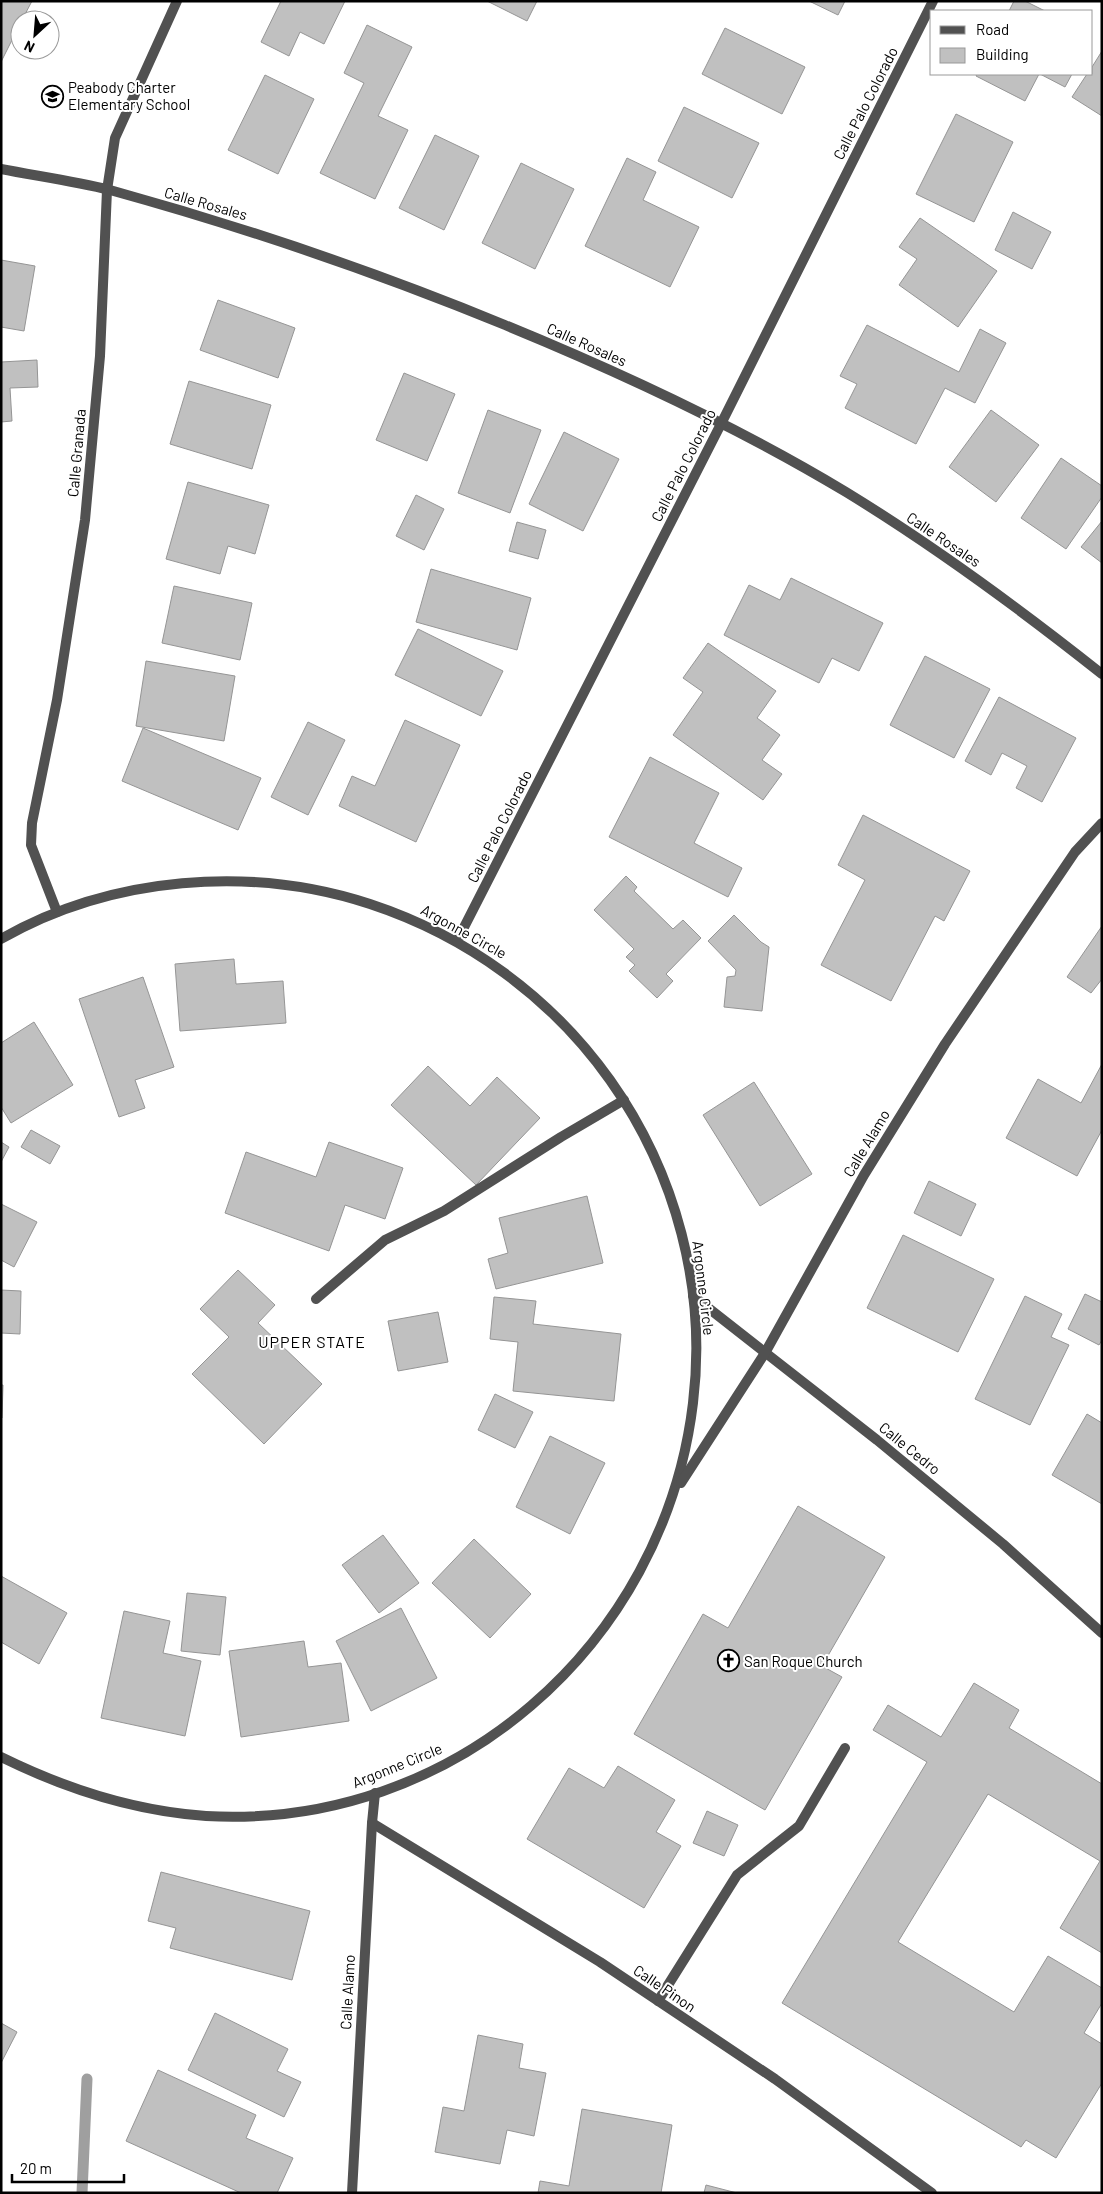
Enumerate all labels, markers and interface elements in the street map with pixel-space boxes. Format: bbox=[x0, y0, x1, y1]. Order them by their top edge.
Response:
north arrow bbox=[10, 10, 60, 60]
legend bbox=[930, 10, 1093, 75]
text: Road bbox=[976, 20, 1009, 38]
text: N bbox=[21, 37, 37, 57]
street label: Calle Palo Colorado bbox=[829, 44, 901, 162]
text: Building bbox=[976, 45, 1029, 63]
place label: Peabody Charter Elementary School bbox=[68, 78, 190, 113]
school or university icon: Peabody Charter Elementary School bbox=[40, 84, 64, 108]
street label: Calle Rosales bbox=[163, 183, 249, 223]
street label: Calle Rosales bbox=[544, 318, 630, 370]
street label: Calle Palo Colorado bbox=[647, 406, 719, 524]
street label: Calle Granada bbox=[63, 408, 89, 498]
street label: Calle Rosales bbox=[904, 508, 984, 570]
street label: Calle Palo Colorado bbox=[463, 767, 535, 885]
street label: Argonne Circle bbox=[418, 900, 510, 962]
street label: Calle Alamo bbox=[839, 1106, 893, 1180]
street label: Argonne Circle bbox=[689, 1240, 719, 1336]
district label: UPPER STATE bbox=[258, 1332, 366, 1351]
street label: Calle Cedro bbox=[876, 1418, 944, 1478]
church icon: San Roque Church bbox=[716, 1649, 740, 1673]
place label: San Roque Church bbox=[744, 1652, 863, 1670]
street label: Argonne Circle bbox=[349, 1739, 445, 1791]
street label: Calle Alamo bbox=[336, 1954, 358, 2030]
street label: Calle Pinon bbox=[630, 1961, 700, 2015]
scale bar bbox=[12, 2152, 125, 2184]
text: 20 m bbox=[20, 2159, 52, 2177]

